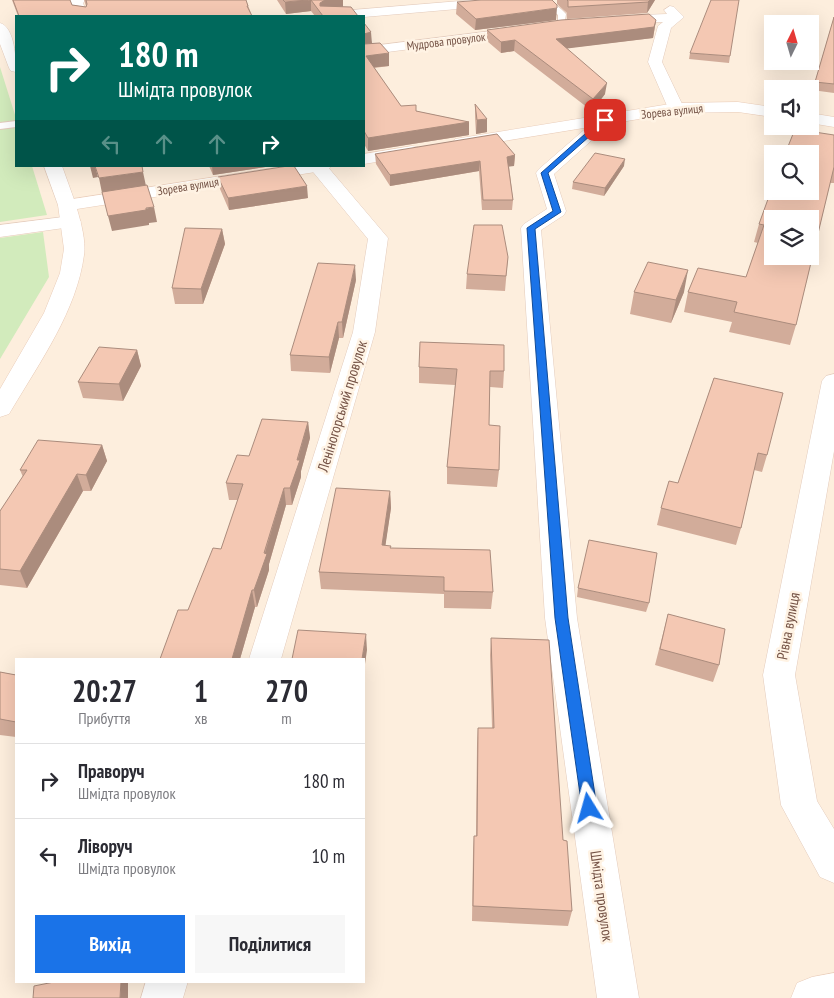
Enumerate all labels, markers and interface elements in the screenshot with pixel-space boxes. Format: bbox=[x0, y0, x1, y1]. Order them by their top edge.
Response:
north arrow bbox=[764, 15, 819, 70]
map controls bbox=[764, 15, 819, 265]
street label: Мудрова провулок bbox=[406, 29, 487, 53]
text: 180 m bbox=[118, 31, 199, 77]
icon: right bbox=[35, 35, 100, 100]
text: Шмідта провулок bbox=[118, 75, 252, 103]
button: sound bbox=[764, 80, 819, 135]
pin bbox=[584, 99, 626, 141]
street label: Зорева вулиця bbox=[640, 100, 704, 122]
icon: arrive bbox=[591, 106, 619, 134]
icon: left bbox=[97, 130, 125, 158]
icon: ahead bbox=[150, 130, 178, 158]
icon: ahead bbox=[203, 130, 231, 158]
icon: right bbox=[256, 130, 284, 158]
button: search bbox=[764, 145, 819, 200]
street label: Зорева вулиця bbox=[156, 174, 220, 198]
button: layers bbox=[764, 210, 819, 265]
street label: Леніногорський провулок bbox=[313, 338, 371, 475]
street label: Рівна вулиця bbox=[772, 590, 804, 661]
text: 20:27 bbox=[72, 671, 137, 710]
text: 1 bbox=[194, 671, 208, 710]
text: 270 bbox=[265, 671, 308, 710]
text: Прибуття bbox=[78, 708, 131, 728]
text: хв bbox=[194, 708, 207, 728]
text: m bbox=[281, 708, 292, 728]
text: Праворуч bbox=[78, 759, 145, 783]
icon: right bbox=[35, 767, 63, 795]
text: 180 m bbox=[303, 769, 345, 793]
position arrow bbox=[562, 781, 614, 833]
text: Шмідта провулок bbox=[78, 783, 176, 803]
text: Ліворуч bbox=[78, 834, 132, 858]
icon: left bbox=[35, 842, 63, 870]
text: 10 m bbox=[312, 844, 345, 868]
street label: Шмідта провулок bbox=[586, 849, 618, 943]
text: Шмідта провулок bbox=[78, 858, 176, 878]
button: Вихід bbox=[35, 915, 185, 973]
button: Поділитися bbox=[195, 915, 345, 973]

